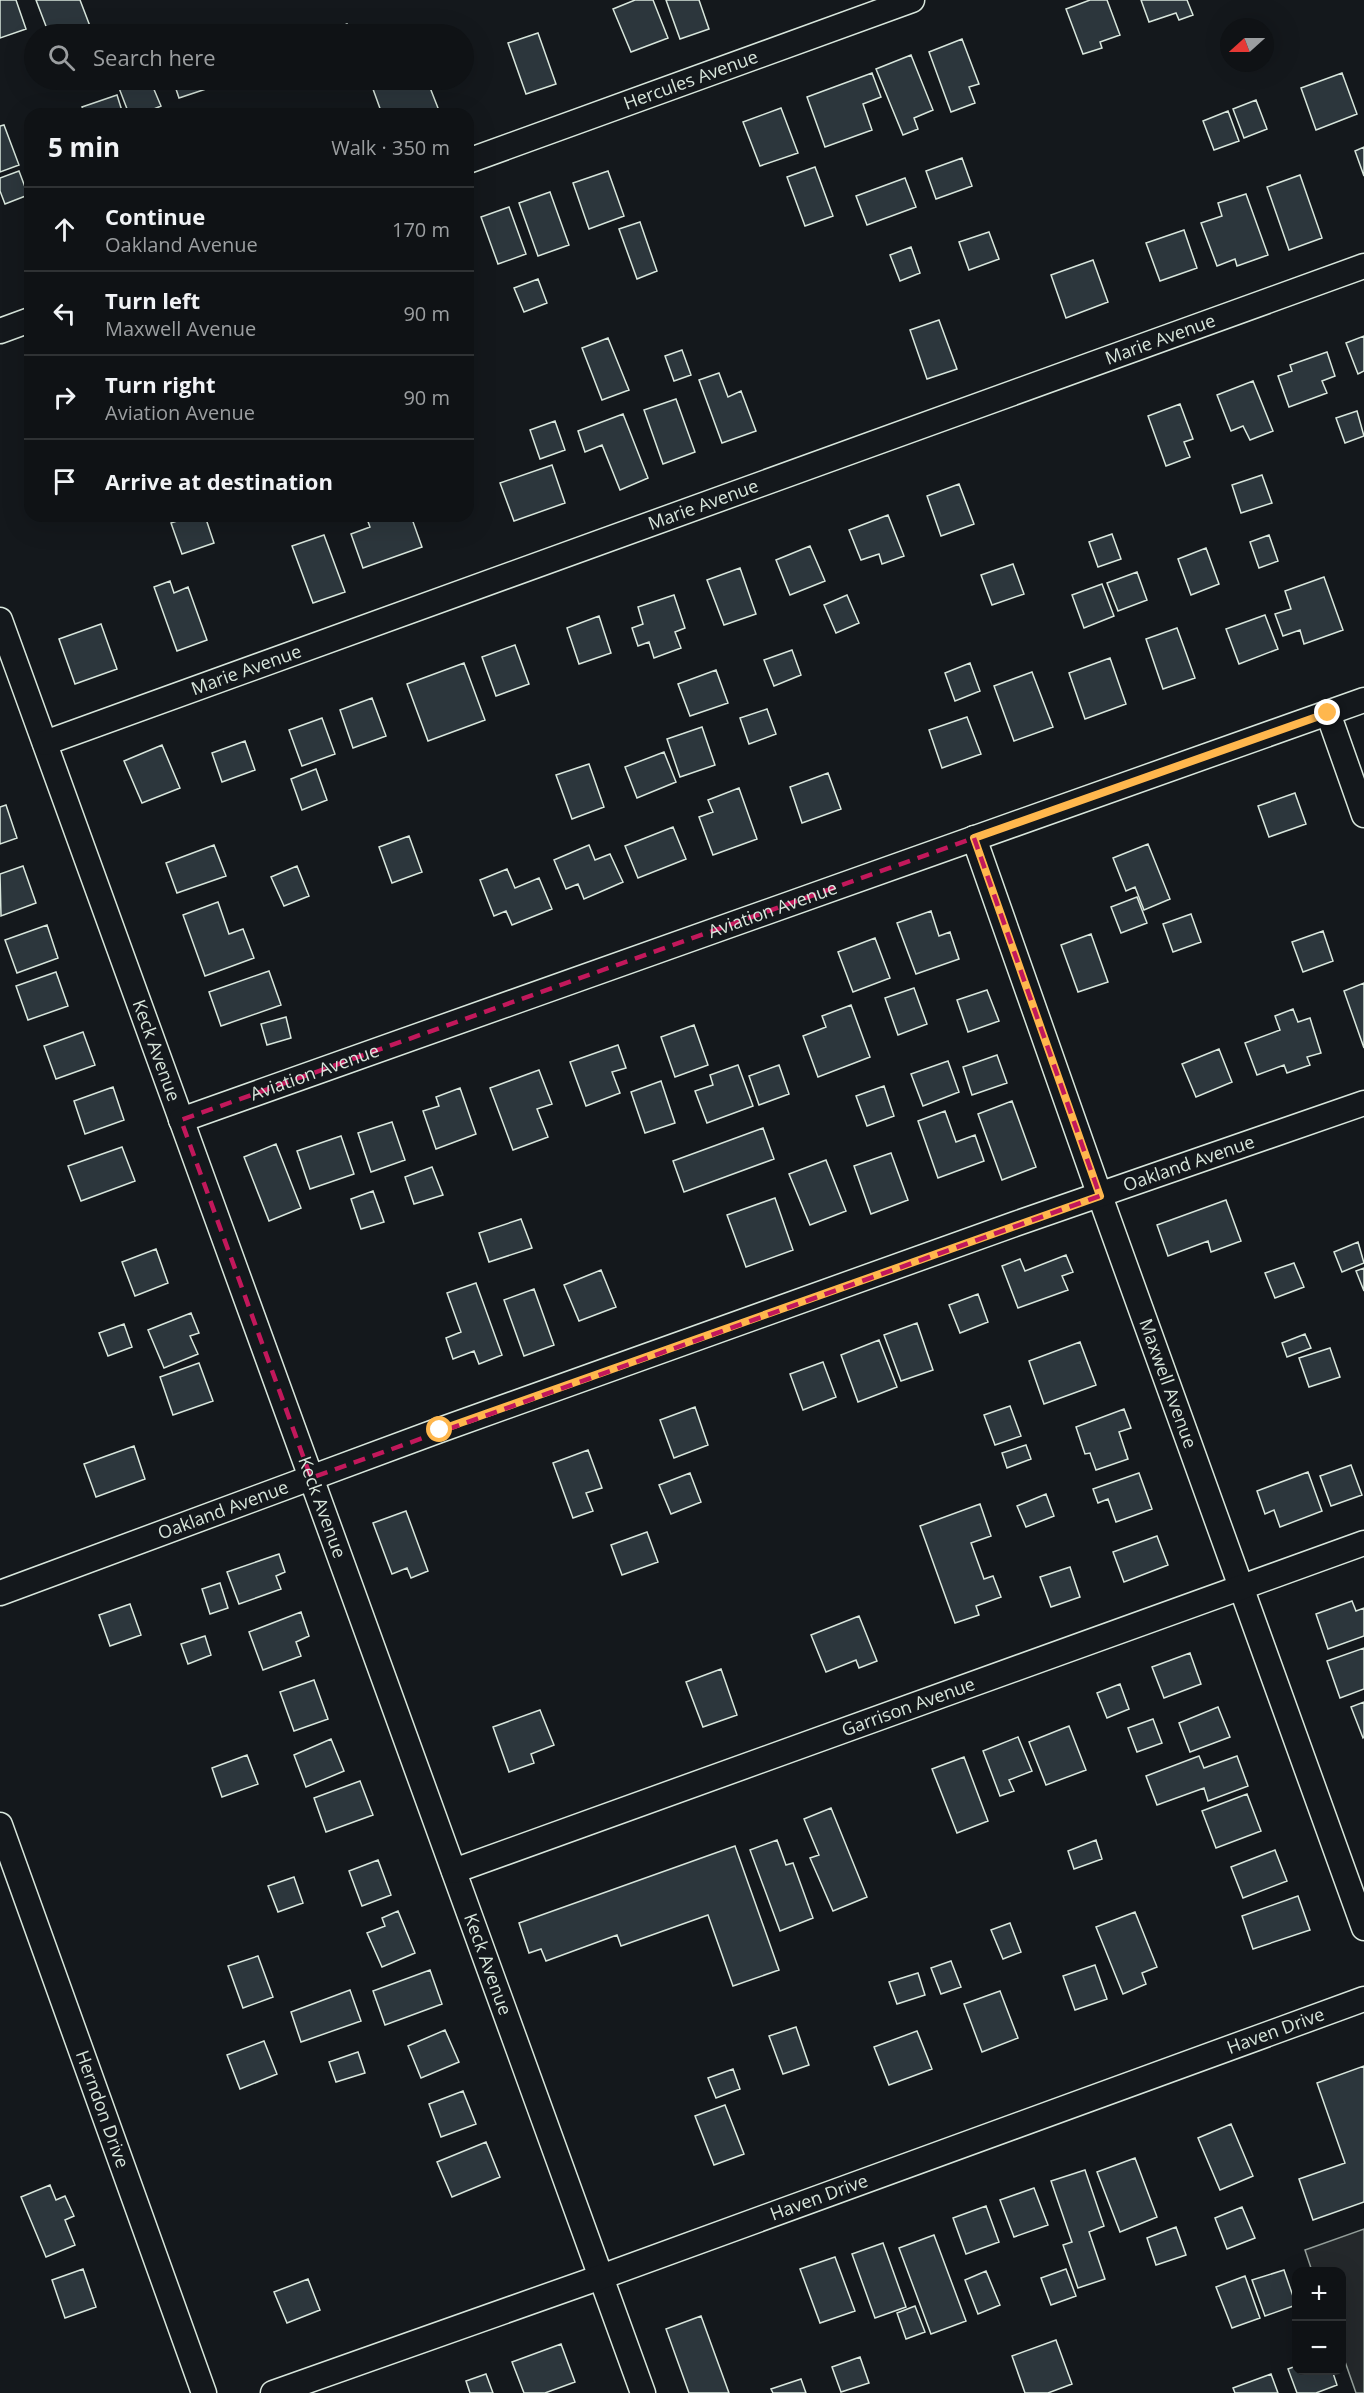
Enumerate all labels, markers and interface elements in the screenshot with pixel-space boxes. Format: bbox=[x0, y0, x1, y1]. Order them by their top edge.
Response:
north arrow bbox=[1220, 18, 1274, 72]
search box bbox=[24, 24, 474, 90]
icon: search bbox=[45, 41, 78, 74]
text: Search here bbox=[93, 42, 216, 72]
street label: Hercules Avenue bbox=[620, 44, 761, 115]
text: 5 min bbox=[48, 129, 120, 165]
text: Walk · 350 m bbox=[331, 134, 450, 161]
text: Continue bbox=[105, 201, 205, 231]
icon: ahead bbox=[48, 213, 81, 246]
text: 170 m bbox=[392, 216, 450, 243]
text: Oakland Avenue bbox=[105, 231, 258, 258]
text: Turn left bbox=[105, 285, 200, 315]
icon: left bbox=[48, 297, 81, 330]
text: 90 m bbox=[403, 300, 450, 327]
street label: Marie Avenue bbox=[1102, 308, 1218, 370]
text: Maxwell Avenue bbox=[105, 315, 256, 342]
text: Turn right bbox=[105, 369, 216, 399]
icon: right bbox=[48, 381, 81, 414]
text: 90 m bbox=[403, 384, 450, 411]
text: Aviation Avenue bbox=[105, 399, 255, 426]
icon: arrive bbox=[48, 465, 81, 498]
text: Arrive at destination bbox=[105, 466, 333, 496]
street label: Marie Avenue bbox=[644, 473, 761, 535]
street label: Marie Avenue bbox=[187, 638, 304, 700]
route end bbox=[1314, 699, 1340, 725]
street label: Aviation Avenue bbox=[705, 875, 840, 943]
street label: Keck Avenue bbox=[128, 996, 187, 1104]
street label: Aviation Avenue bbox=[247, 1038, 382, 1105]
street label: Oakland Avenue bbox=[1120, 1129, 1257, 1197]
street label: Maxwell Avenue bbox=[1134, 1315, 1203, 1451]
route start bbox=[426, 1416, 452, 1442]
street label: Keck Avenue bbox=[293, 1453, 352, 1561]
street label: Oakland Avenue bbox=[154, 1474, 291, 1545]
street label: Garrison Avenue bbox=[838, 1671, 978, 1741]
street label: Keck Avenue bbox=[459, 1910, 518, 2018]
street label: Haven Drive bbox=[1223, 2001, 1327, 2059]
street label: Herndon Drive bbox=[71, 2047, 135, 2171]
street label: Haven Drive bbox=[767, 2168, 871, 2225]
map controls bbox=[1292, 2267, 1346, 2375]
button: + bbox=[1292, 2267, 1346, 2321]
button: − bbox=[1292, 2321, 1346, 2375]

